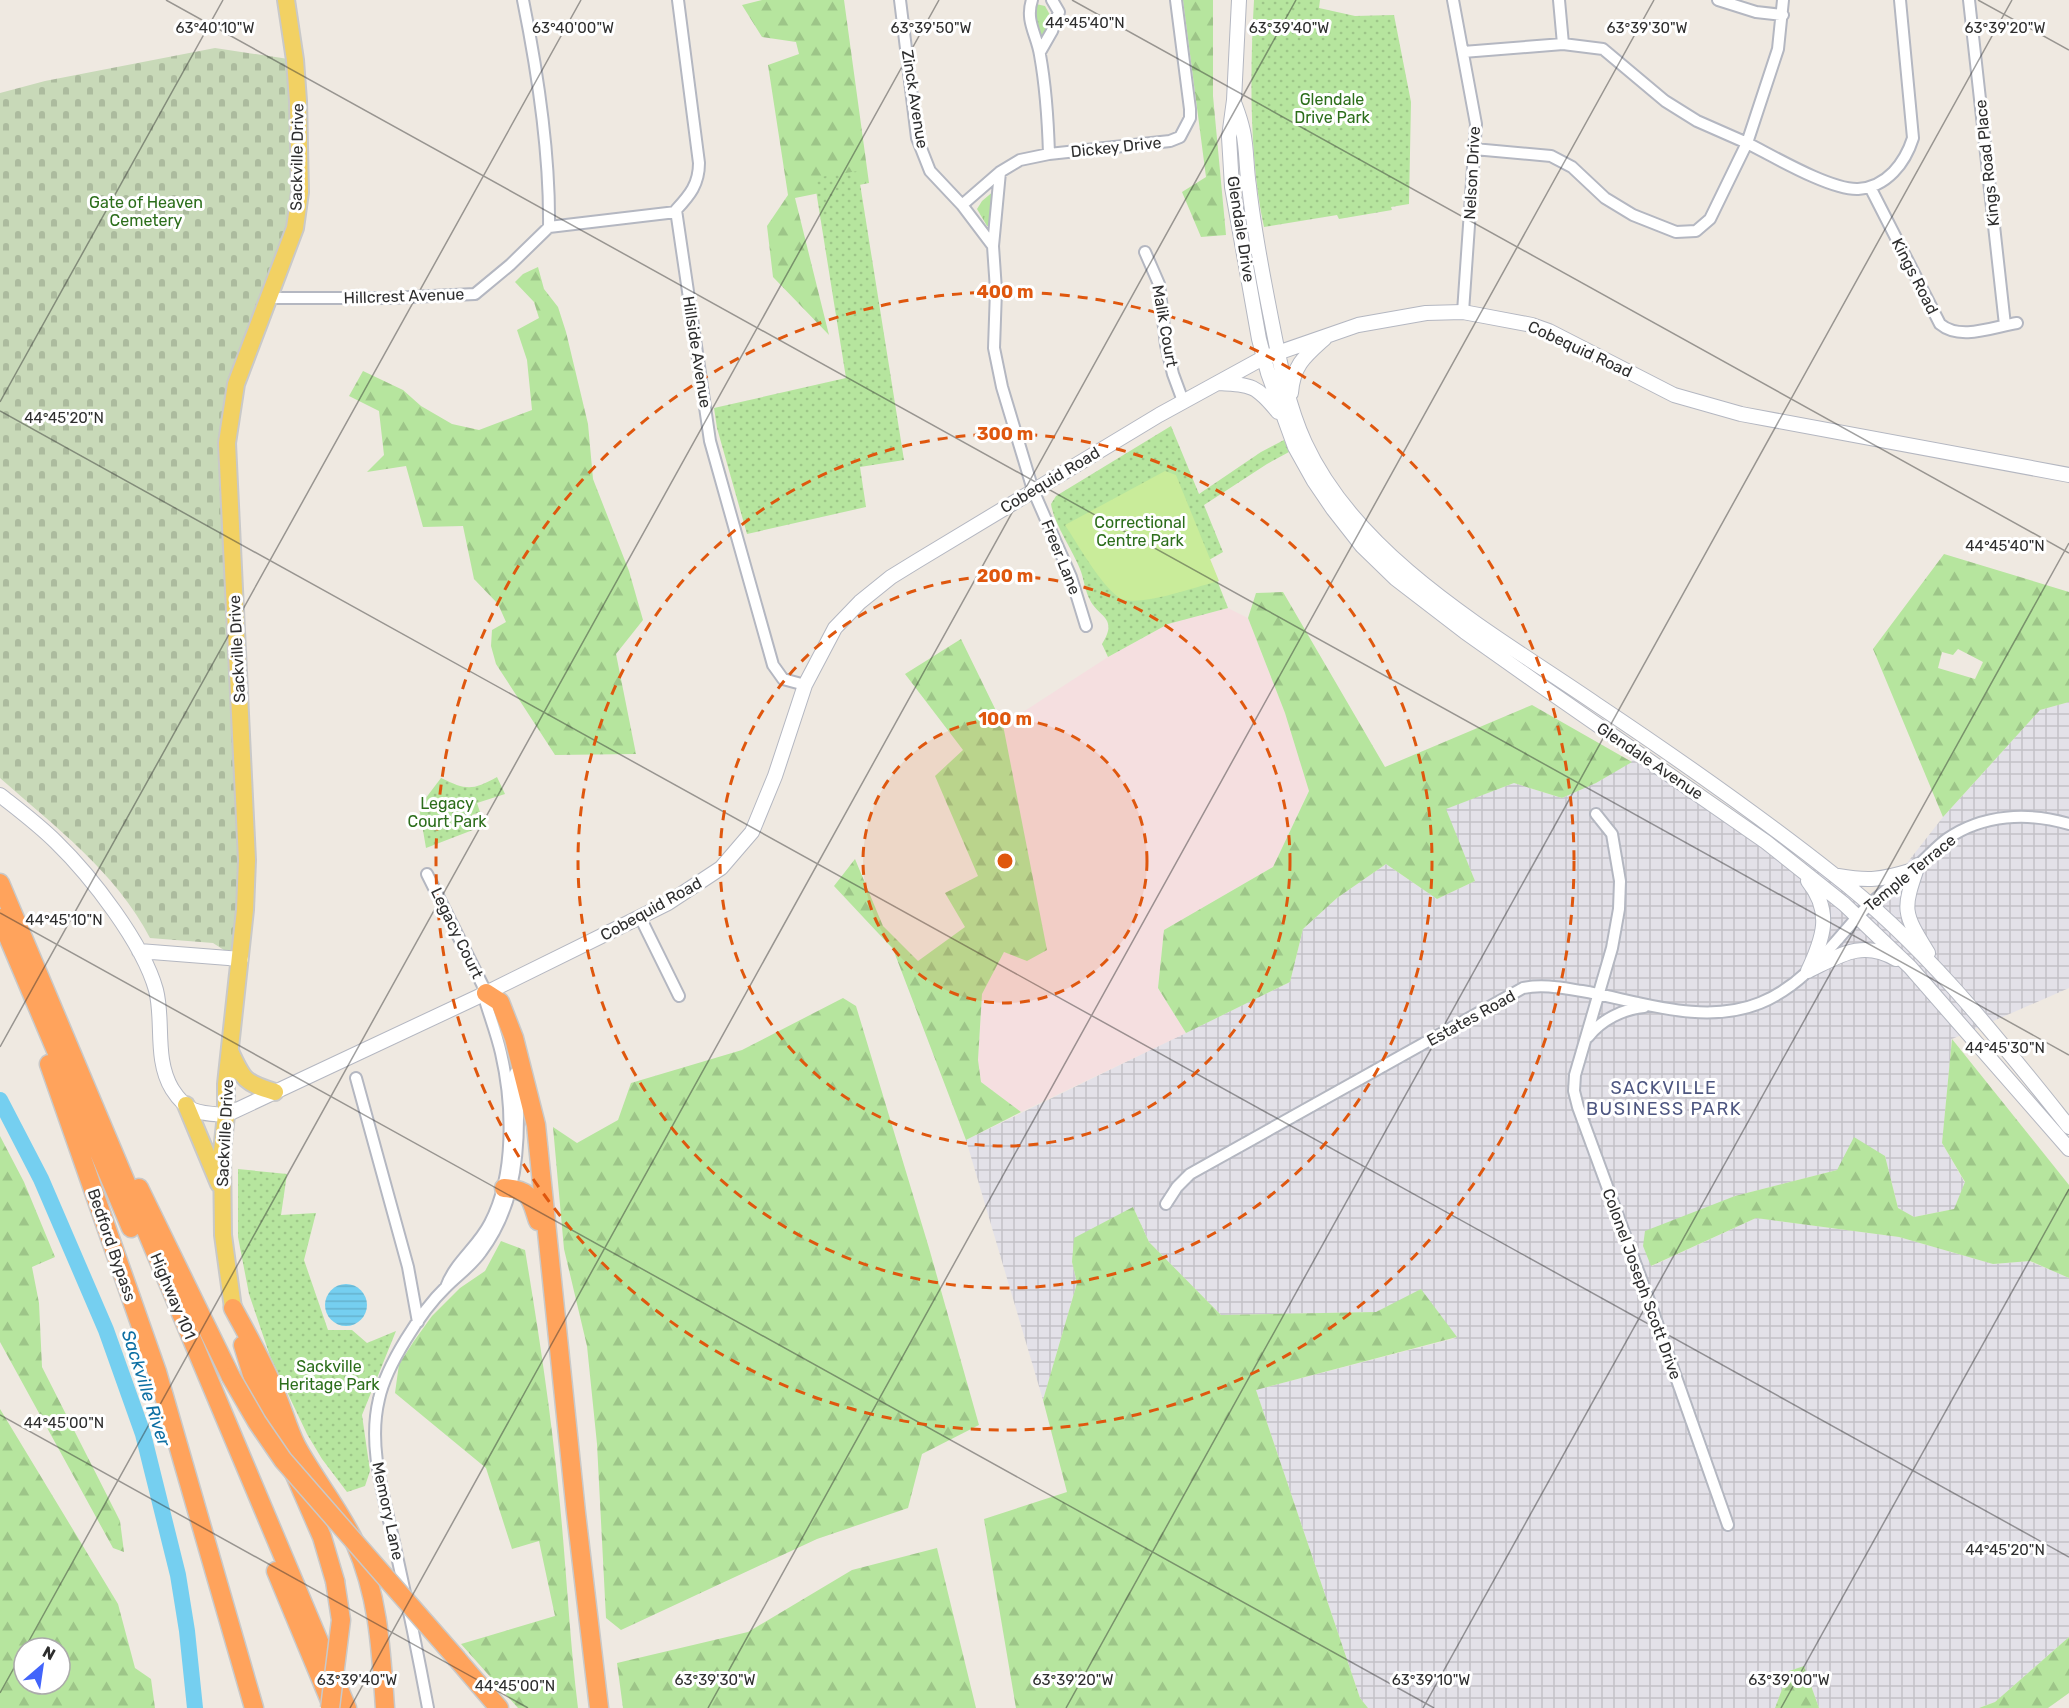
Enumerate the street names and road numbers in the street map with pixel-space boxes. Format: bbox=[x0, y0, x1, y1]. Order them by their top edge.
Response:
street label: Zinck Avenue bbox=[898, 48, 932, 150]
street label: Kings Road Place bbox=[1971, 99, 2003, 227]
street label: Sackville Drive bbox=[287, 103, 307, 211]
street label: Nelson Drive bbox=[1460, 126, 1484, 220]
street label: Dickey Drive bbox=[1070, 133, 1162, 161]
street label: Glendale Drive bbox=[1223, 175, 1259, 283]
street label: Kings Road bbox=[1888, 235, 1942, 317]
street label: Malik Court bbox=[1148, 283, 1182, 369]
street label: Hillcrest Avenue bbox=[343, 284, 465, 308]
street label: Hillside Avenue bbox=[679, 295, 715, 409]
street label: Cobequid Road bbox=[1525, 317, 1635, 381]
street label: Cobequid Road bbox=[997, 443, 1103, 517]
street label: Freer Lane bbox=[1037, 517, 1085, 597]
street label: Sackville Drive bbox=[225, 595, 249, 703]
street label: Glendale Avenue bbox=[1593, 718, 1707, 804]
street label: Temple Terrace bbox=[1860, 830, 1960, 916]
street label: Cobequid Road bbox=[597, 873, 705, 945]
street label: Legacy Court bbox=[427, 884, 487, 982]
street label: Estates Road bbox=[1424, 986, 1518, 1050]
street label: Sackville Drive bbox=[213, 1079, 237, 1187]
street label: Bedford Bypass bbox=[84, 1186, 140, 1304]
street label: Colonel Joseph Scott Drive bbox=[1599, 1186, 1685, 1382]
street label: Highway 101 bbox=[146, 1250, 200, 1342]
street label: Memory Lane bbox=[368, 1460, 408, 1562]

